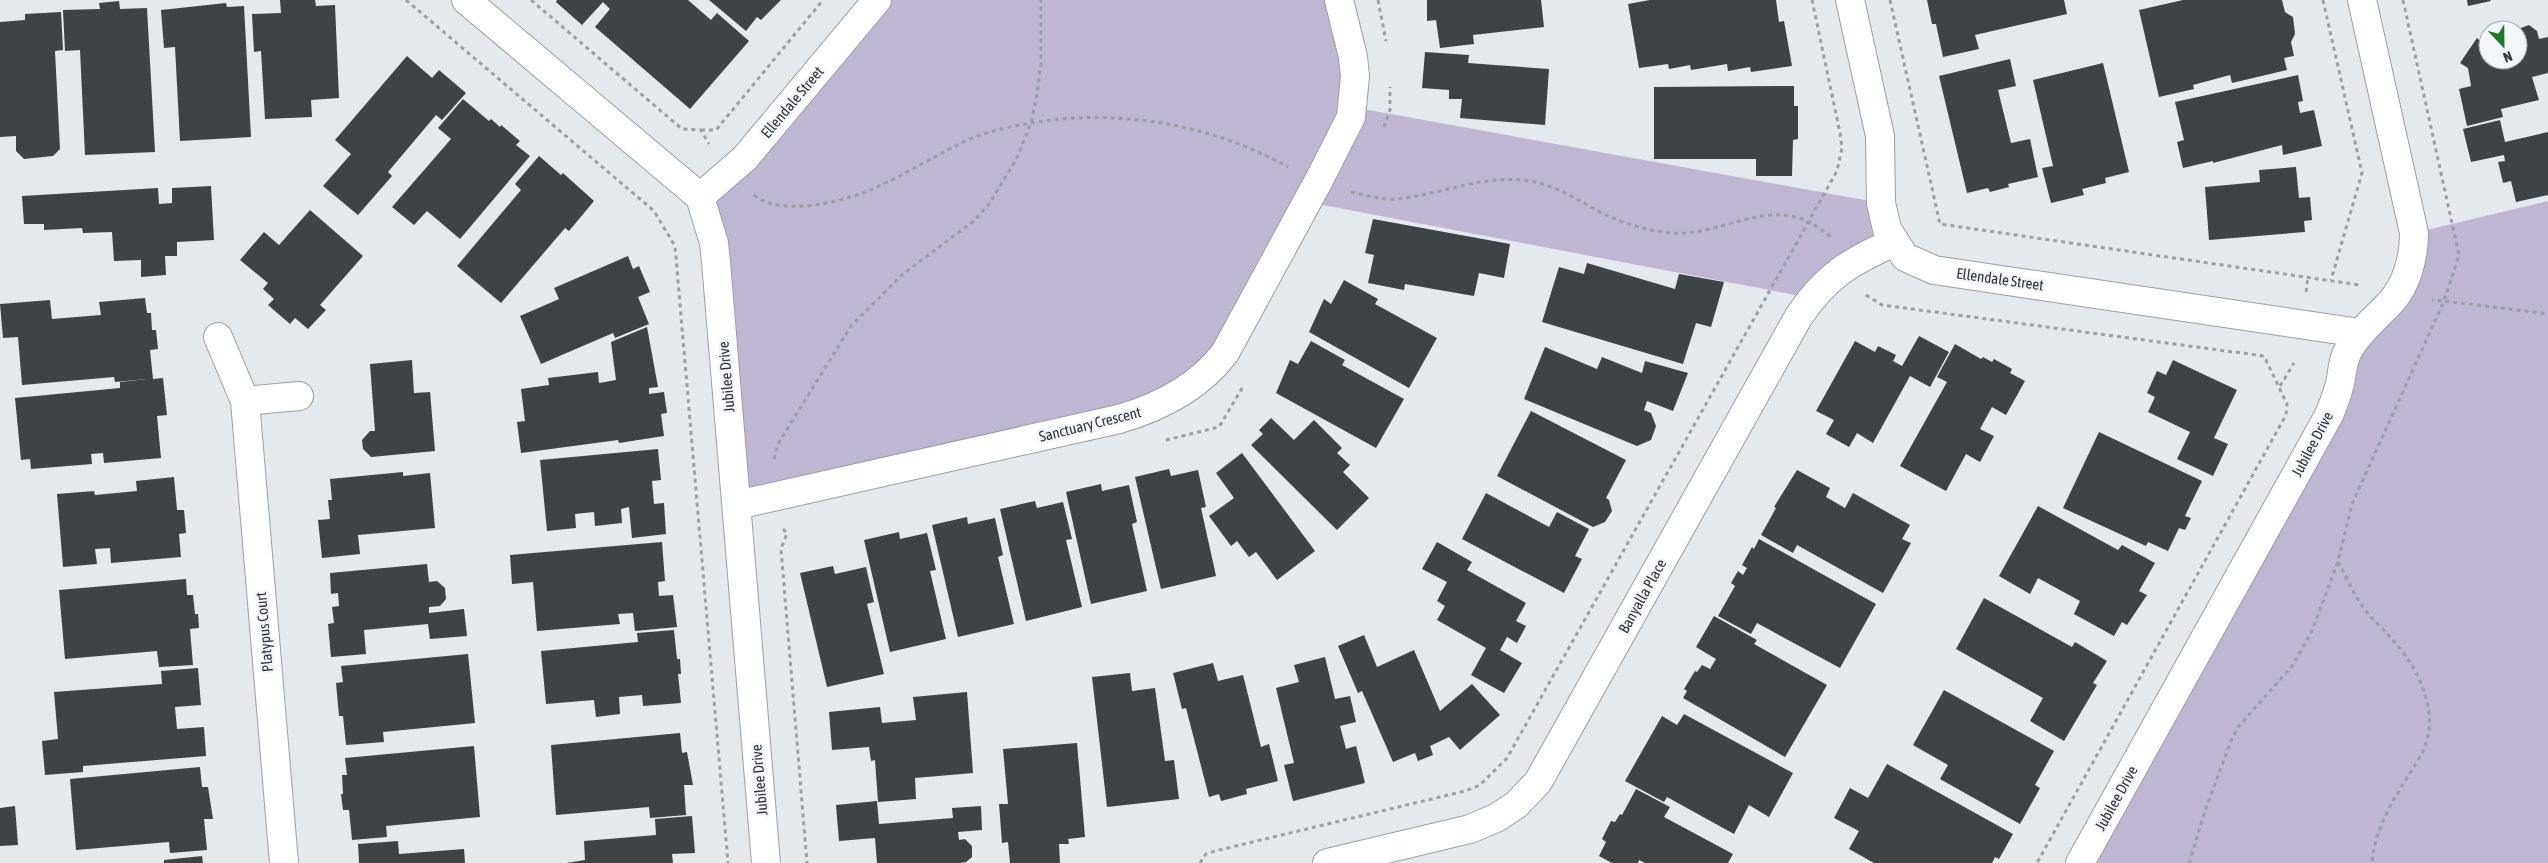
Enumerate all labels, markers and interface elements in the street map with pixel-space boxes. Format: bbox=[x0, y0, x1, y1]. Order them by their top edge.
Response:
north arrow bbox=[2478, 20, 2528, 70]
text: N bbox=[2501, 48, 2515, 66]
street label: Ellendale Street bbox=[757, 63, 827, 141]
street label: Ellendale Street bbox=[1955, 264, 2045, 294]
street label: Jubilee Drive bbox=[714, 341, 738, 413]
street label: Sanctuary Crescent bbox=[1037, 403, 1143, 445]
street label: Jubilee Drive bbox=[2288, 408, 2336, 479]
street label: Banyalla Place bbox=[1615, 556, 1669, 636]
street label: Platypus Court bbox=[252, 591, 276, 673]
street label: Jubilee Drive bbox=[747, 744, 771, 816]
street label: Jubilee Drive bbox=[2091, 763, 2141, 833]

